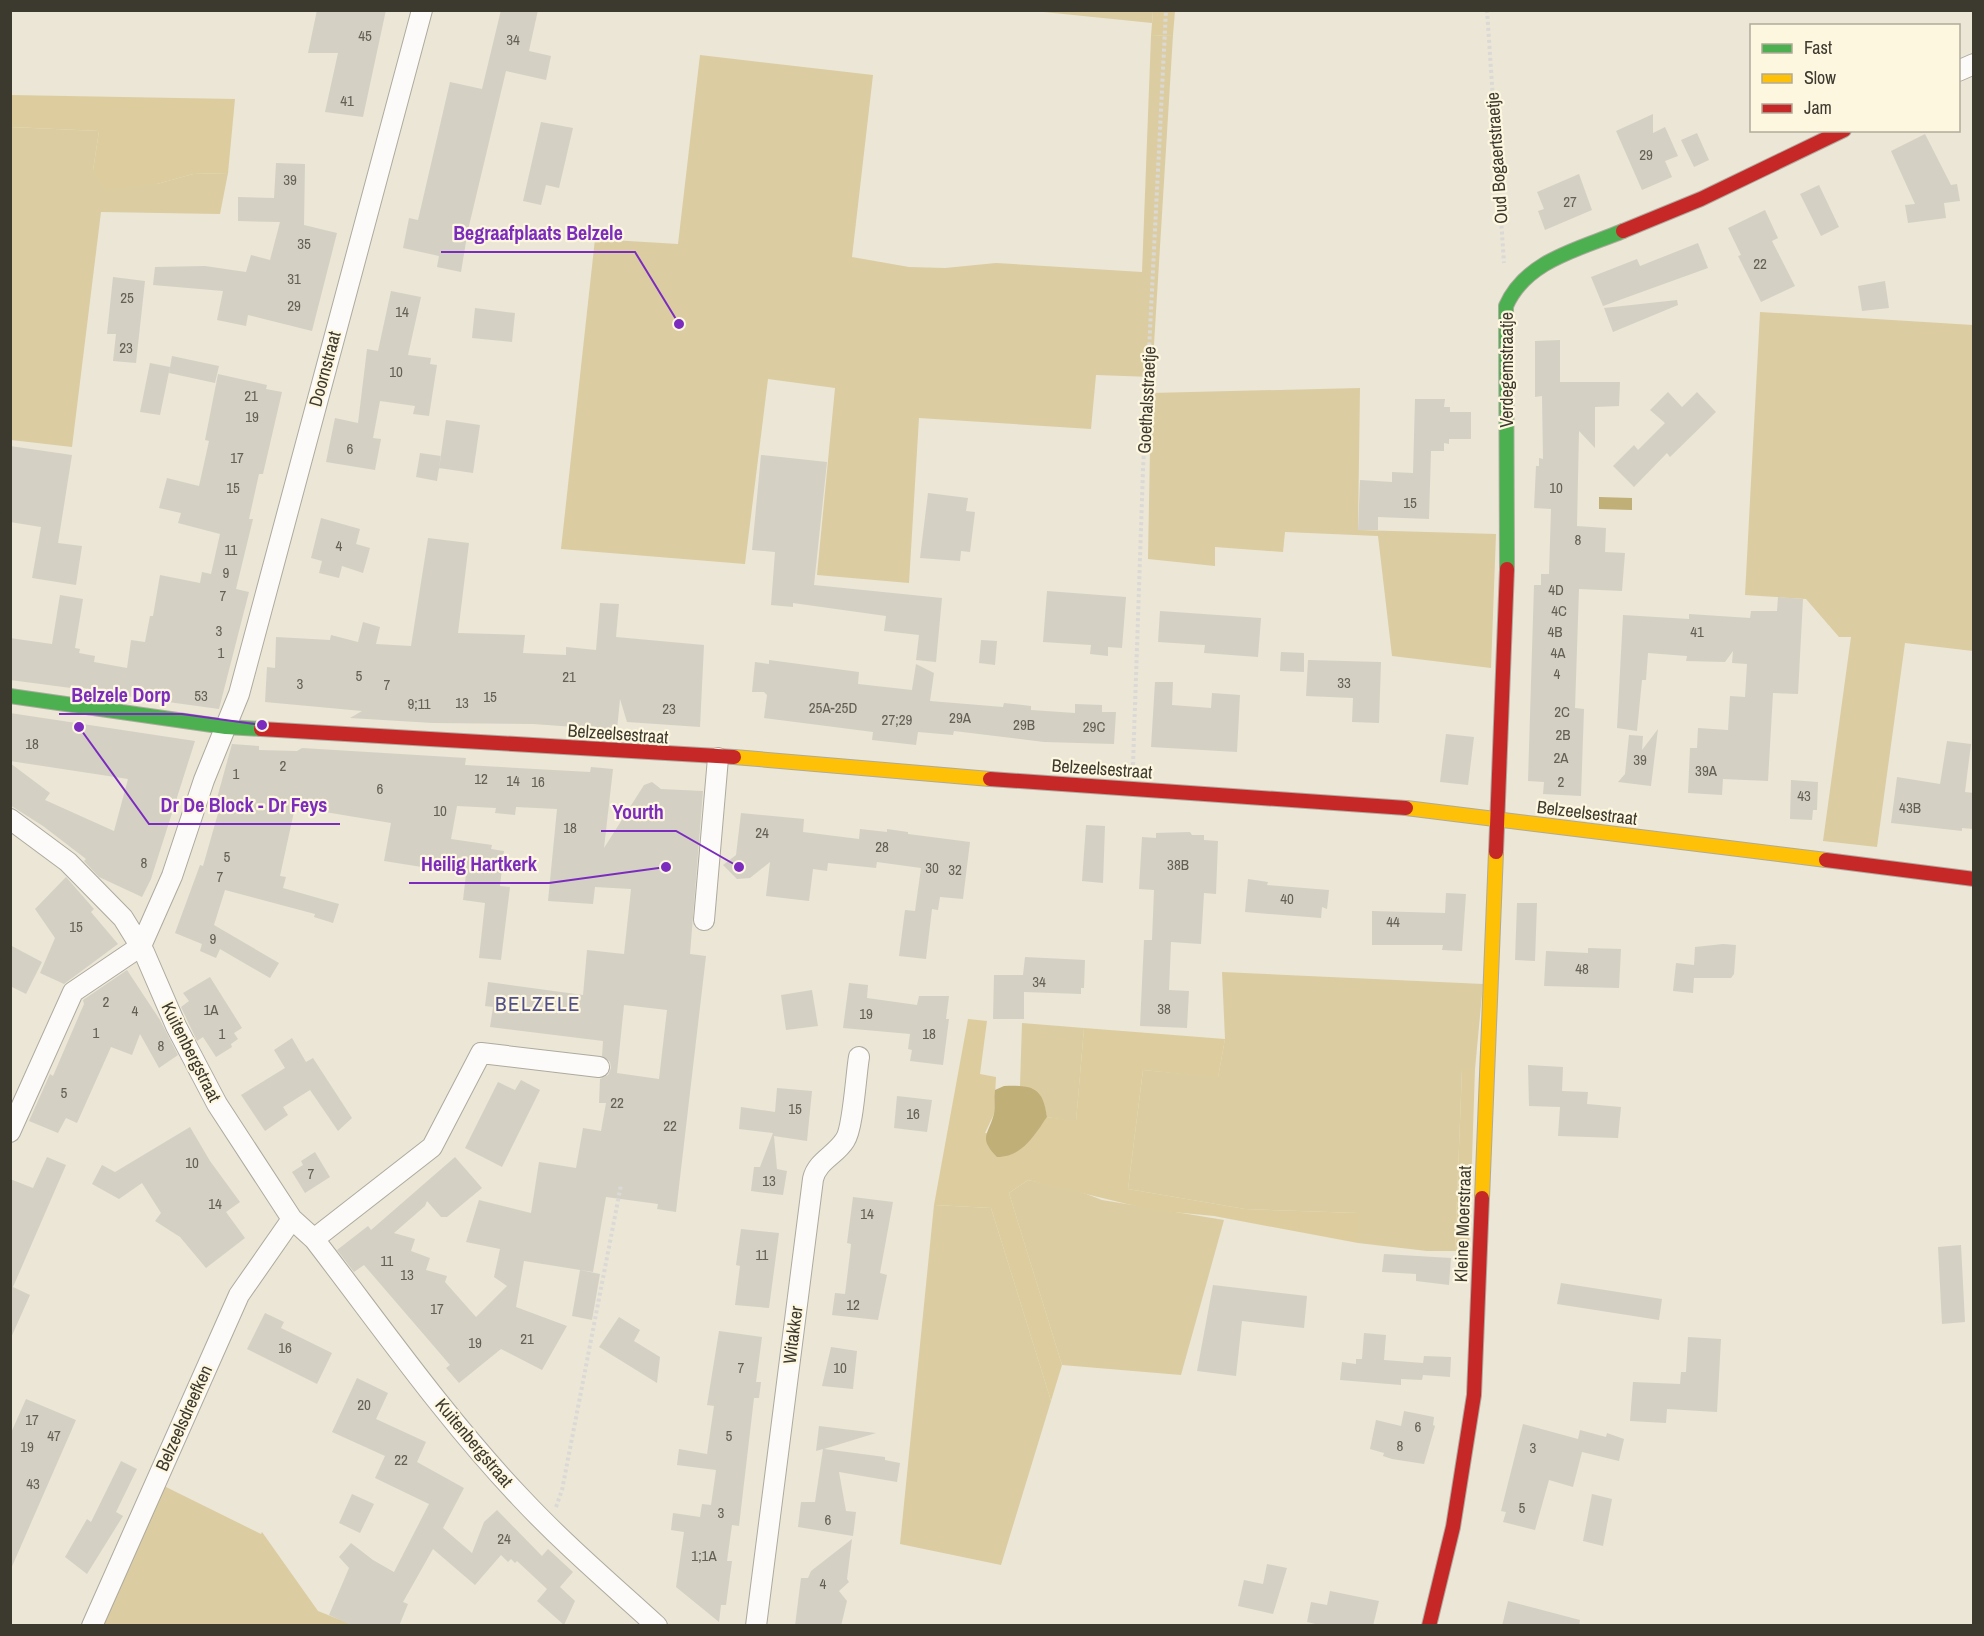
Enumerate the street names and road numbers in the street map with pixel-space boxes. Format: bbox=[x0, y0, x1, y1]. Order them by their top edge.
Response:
street label: Oud Bogaertstraetje bbox=[1479, 91, 1514, 225]
street label: Verdegemstraatje bbox=[1494, 312, 1519, 428]
street label: Doornstraat bbox=[302, 328, 347, 409]
street label: Goethalsstraetje bbox=[1131, 346, 1162, 454]
street label: Belzeelsestraat bbox=[567, 718, 669, 749]
street label: Belzeelsestraat bbox=[1051, 753, 1153, 784]
street label: Belzeelsestraat bbox=[1535, 794, 1639, 831]
street label: Kuitenbergstraat bbox=[156, 997, 227, 1106]
street label: Kleine Moerstraat bbox=[1448, 1165, 1477, 1283]
street label: Witakker bbox=[777, 1304, 808, 1365]
street label: Belzeelsdreefken bbox=[149, 1361, 218, 1475]
street label: Kuitenbergstraat bbox=[430, 1393, 519, 1493]

